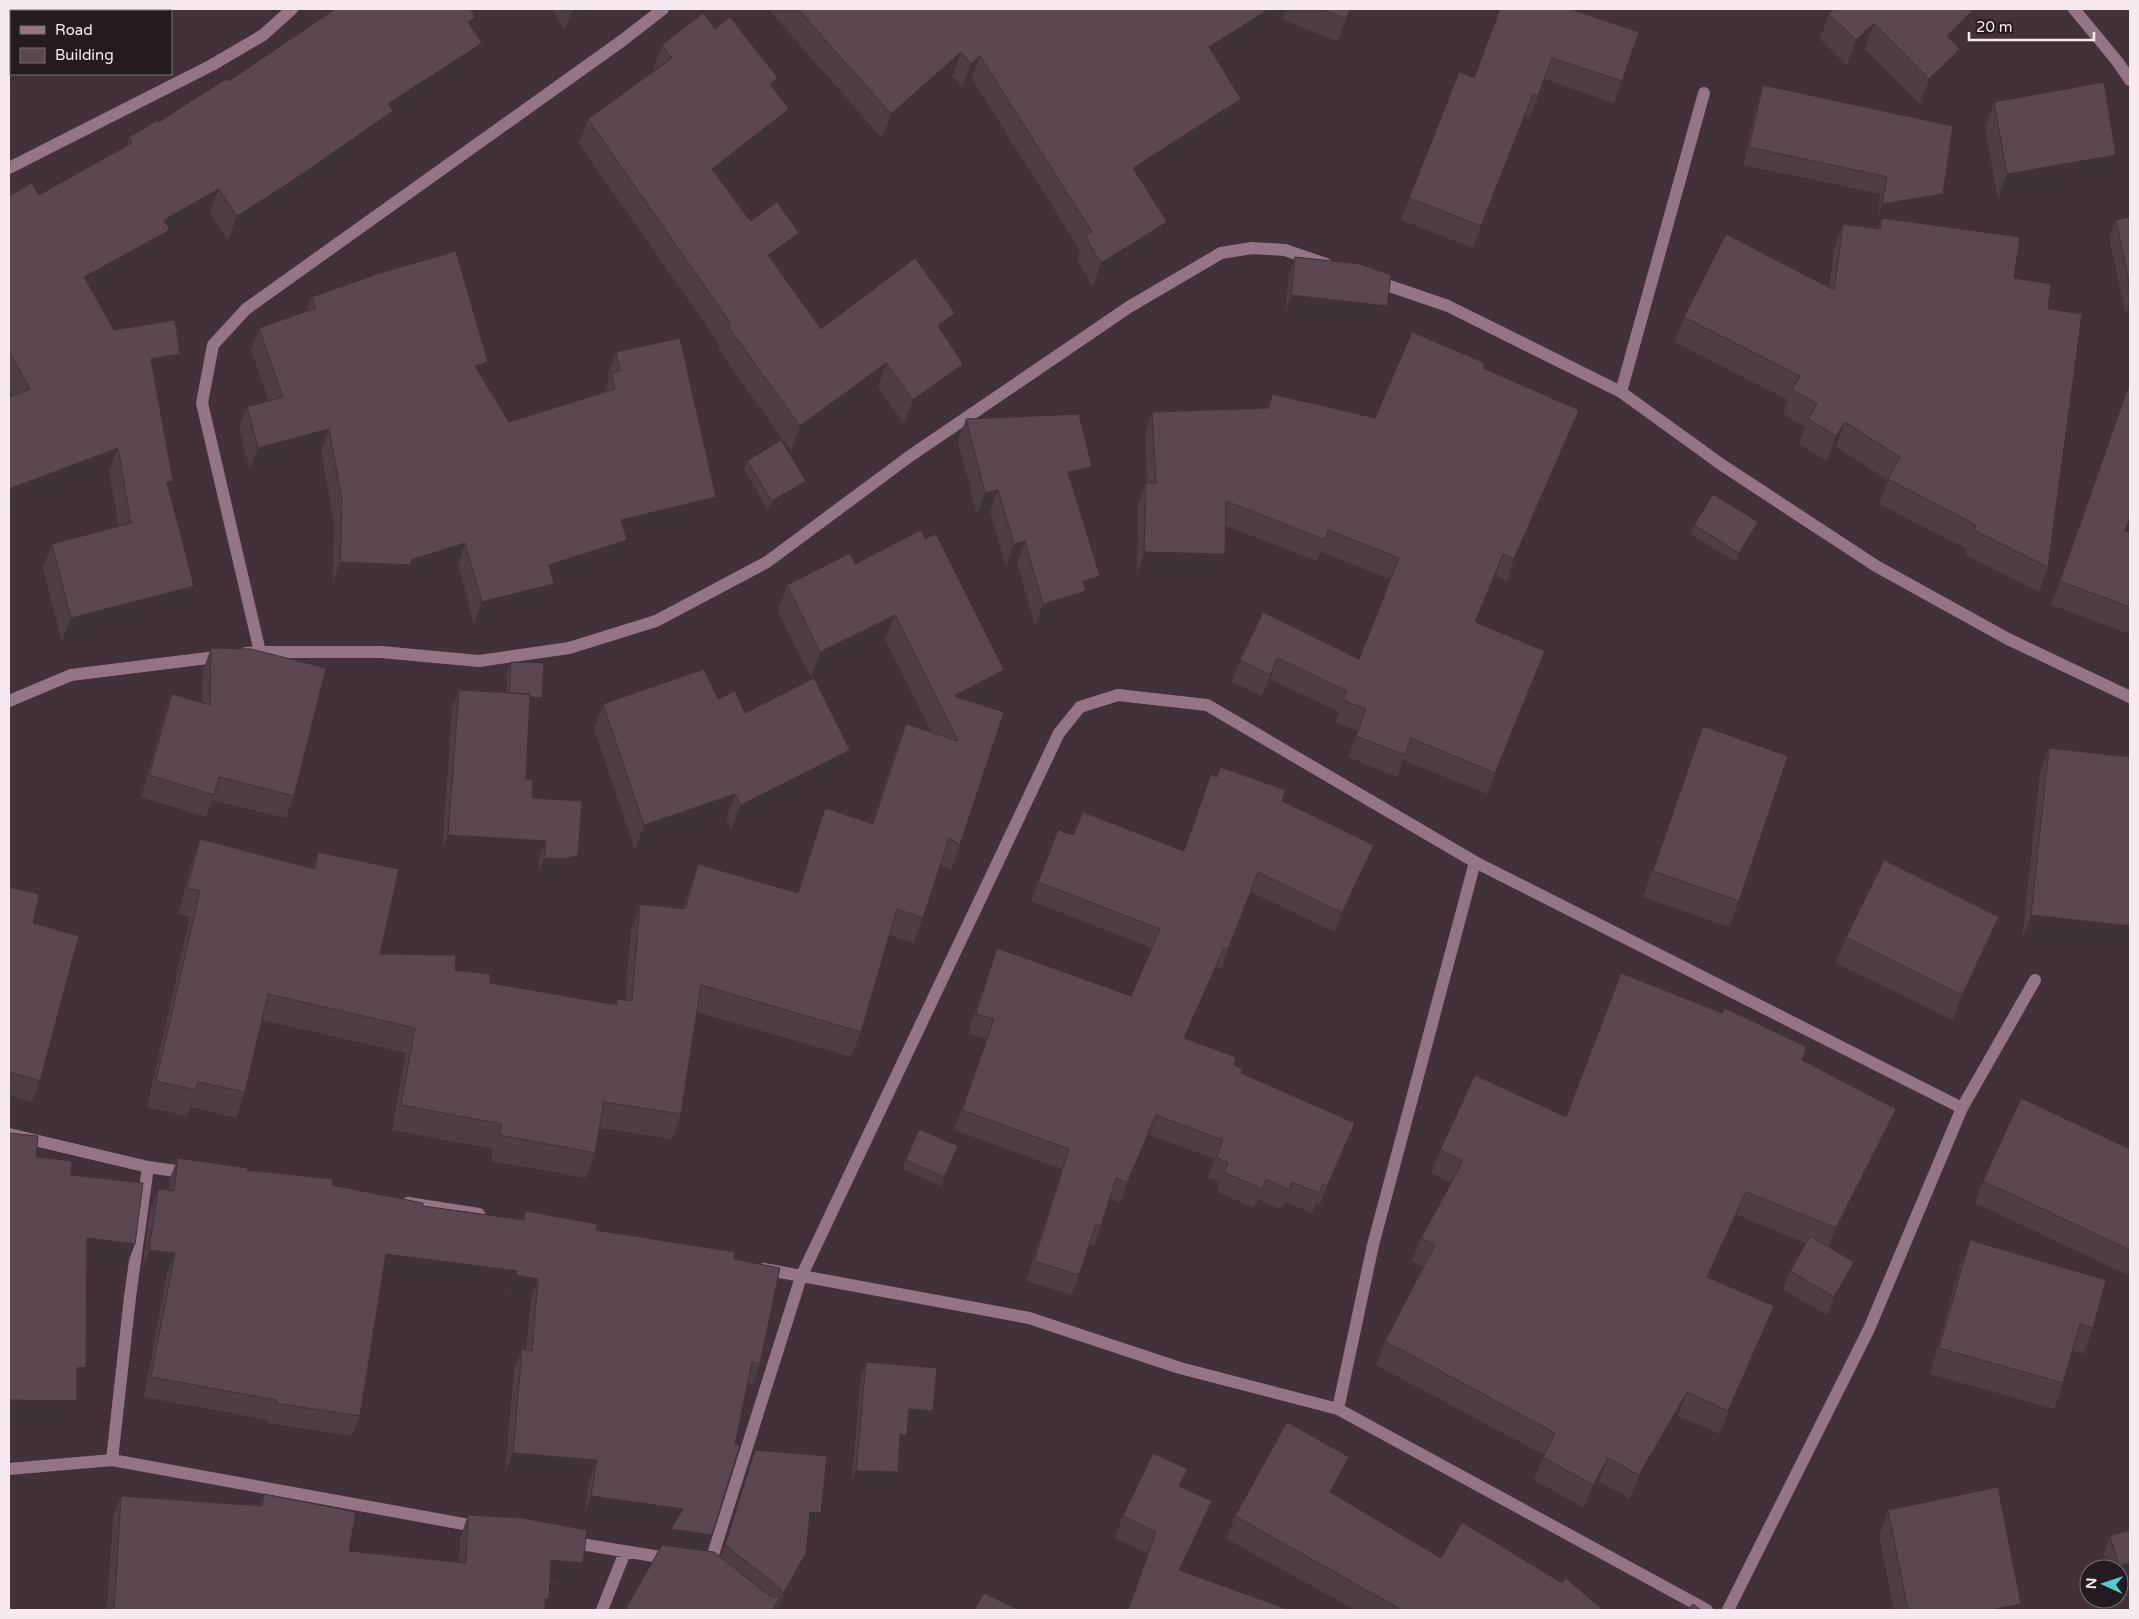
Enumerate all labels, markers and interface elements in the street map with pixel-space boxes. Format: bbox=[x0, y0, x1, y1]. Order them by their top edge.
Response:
legend bbox=[10, 10, 172, 75]
scale bar bbox=[1969, 10, 2094, 42]
text: 20 m bbox=[1976, 18, 2013, 36]
text: Road bbox=[55, 21, 93, 39]
text: Building bbox=[55, 46, 114, 64]
north arrow bbox=[2079, 1559, 2129, 1609]
text: N bbox=[2083, 1577, 2100, 1589]

